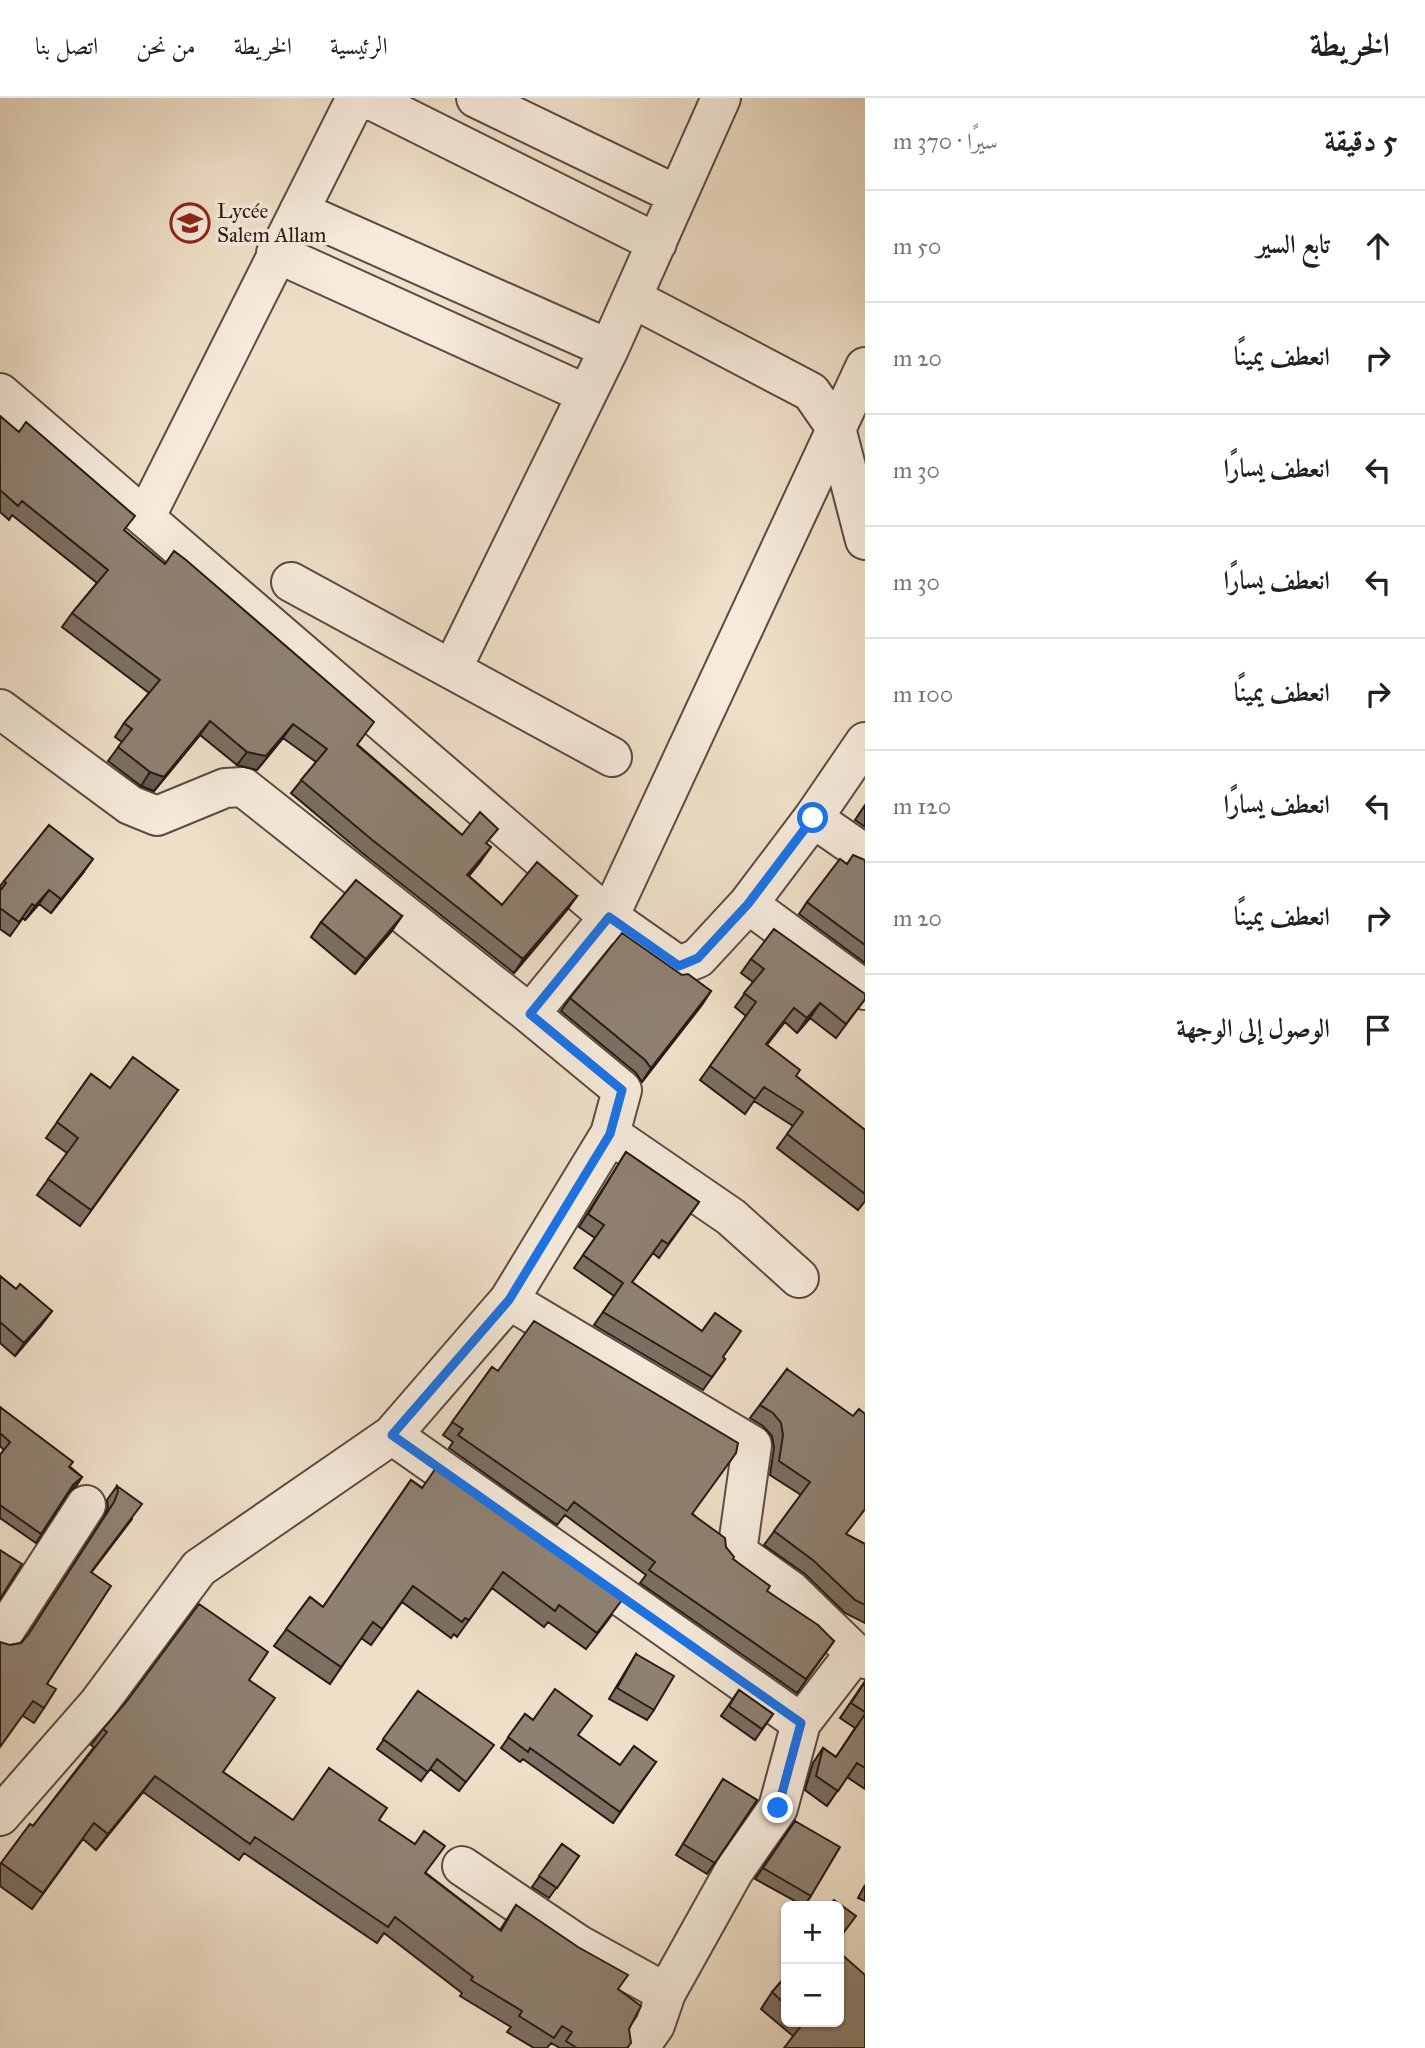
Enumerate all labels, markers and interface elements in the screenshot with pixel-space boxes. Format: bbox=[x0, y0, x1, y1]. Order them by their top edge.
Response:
text: الخريطة bbox=[1310, 25, 1390, 65]
text: اتصل بنا bbox=[35, 31, 98, 61]
text: من نحن bbox=[136, 31, 196, 61]
text: الخريطة bbox=[234, 31, 292, 61]
text: الرئيسية bbox=[330, 31, 388, 61]
text: 5 دقيقة bbox=[1324, 123, 1397, 159]
text: سيرًا · 370 m bbox=[893, 127, 998, 155]
place label: Lycée Salem Allam bbox=[217, 198, 327, 248]
school or university icon: Lycée Salem Allam bbox=[169, 202, 211, 244]
icon: ahead bbox=[1359, 227, 1397, 265]
text: تابع السير bbox=[1257, 228, 1330, 260]
text: 50 m bbox=[893, 232, 941, 260]
icon: right bbox=[1359, 339, 1397, 377]
text: انعطف يمينًا bbox=[1234, 340, 1330, 372]
text: 20 m bbox=[893, 344, 942, 372]
icon: left bbox=[1359, 451, 1397, 489]
text: انعطف يسارًا bbox=[1223, 452, 1330, 484]
text: 30 m bbox=[893, 456, 940, 484]
icon: left bbox=[1359, 563, 1397, 601]
text: انعطف يسارًا bbox=[1223, 564, 1330, 596]
text: 30 m bbox=[893, 568, 940, 596]
icon: right bbox=[1359, 675, 1397, 713]
text: انعطف يمينًا bbox=[1234, 676, 1330, 708]
text: 100 m bbox=[893, 680, 953, 708]
icon: left bbox=[1359, 787, 1397, 825]
text: انعطف يسارًا bbox=[1223, 788, 1330, 820]
text: 120 m bbox=[893, 792, 951, 820]
route start bbox=[797, 802, 828, 833]
icon: right bbox=[1359, 899, 1397, 937]
text: انعطف يمينًا bbox=[1234, 900, 1330, 932]
text: 20 m bbox=[893, 904, 942, 932]
icon: arrive bbox=[1359, 1011, 1397, 1049]
text: الوصول إلى الوجهة bbox=[1176, 1012, 1330, 1044]
route end bbox=[762, 1792, 793, 1823]
map controls bbox=[781, 1901, 844, 2027]
button: + bbox=[781, 1901, 844, 1964]
button: − bbox=[781, 1964, 844, 2027]

